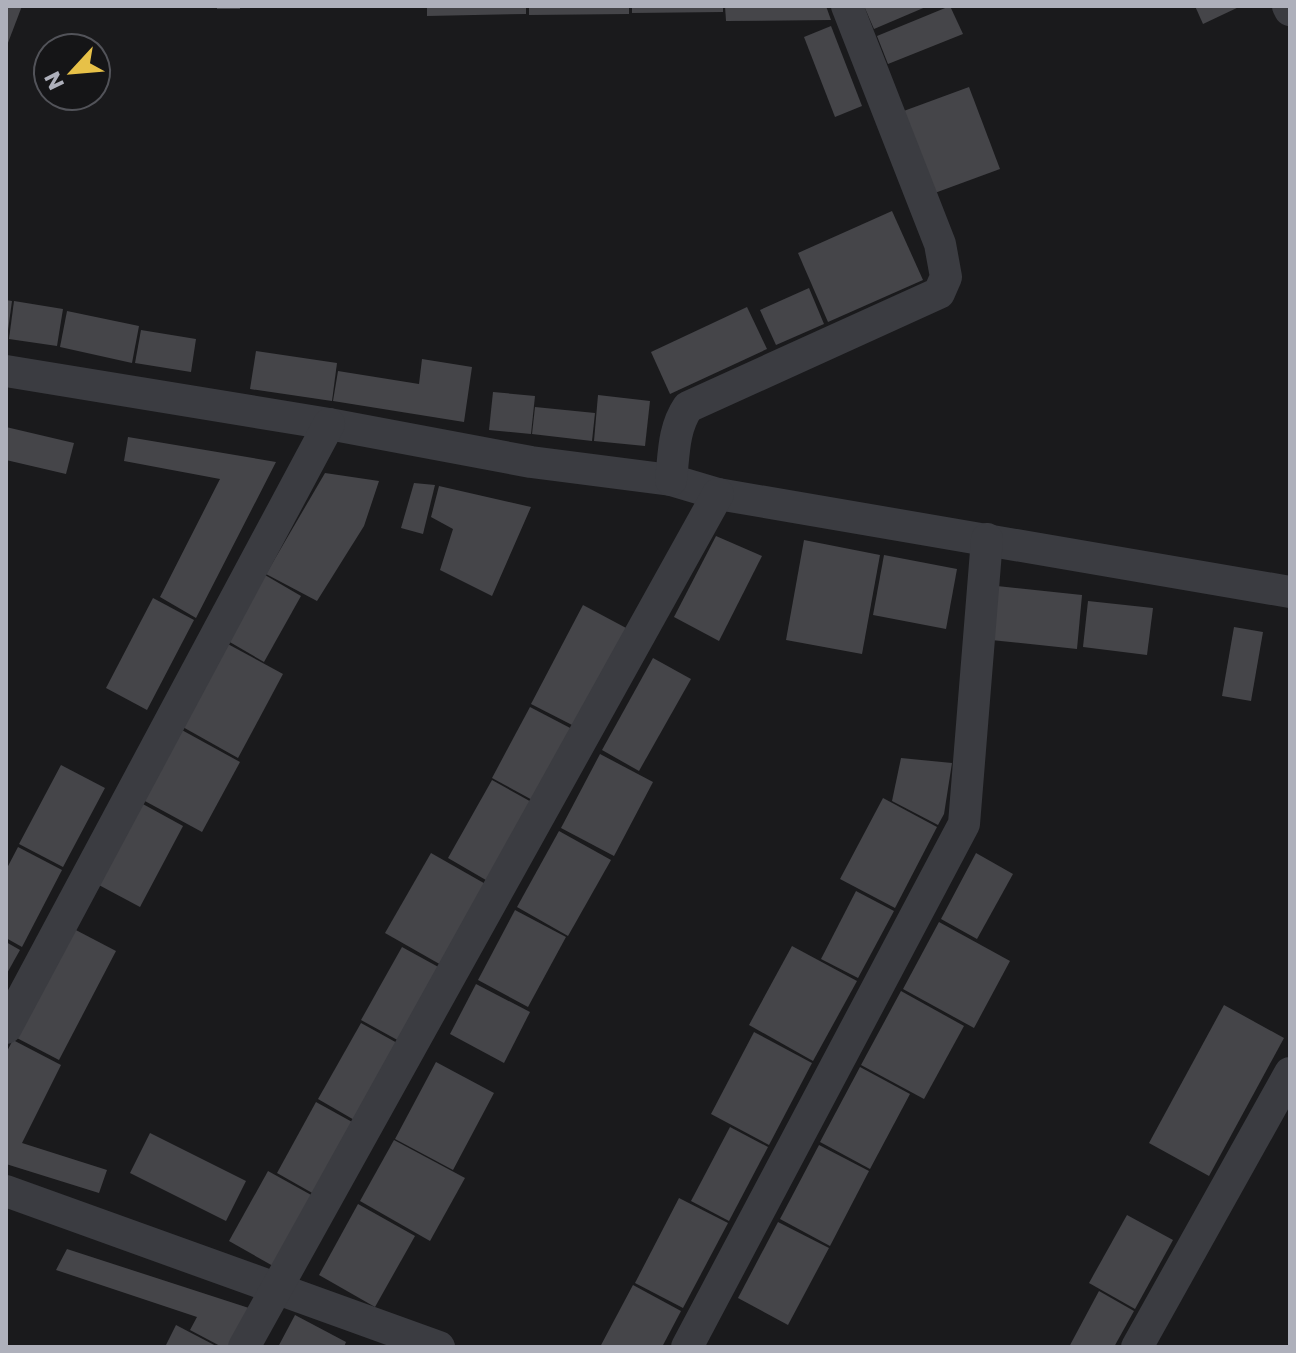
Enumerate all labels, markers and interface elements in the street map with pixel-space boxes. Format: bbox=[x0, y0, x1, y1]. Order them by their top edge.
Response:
north arrow bbox=[32, 32, 112, 112]
text: N bbox=[37, 66, 72, 95]

